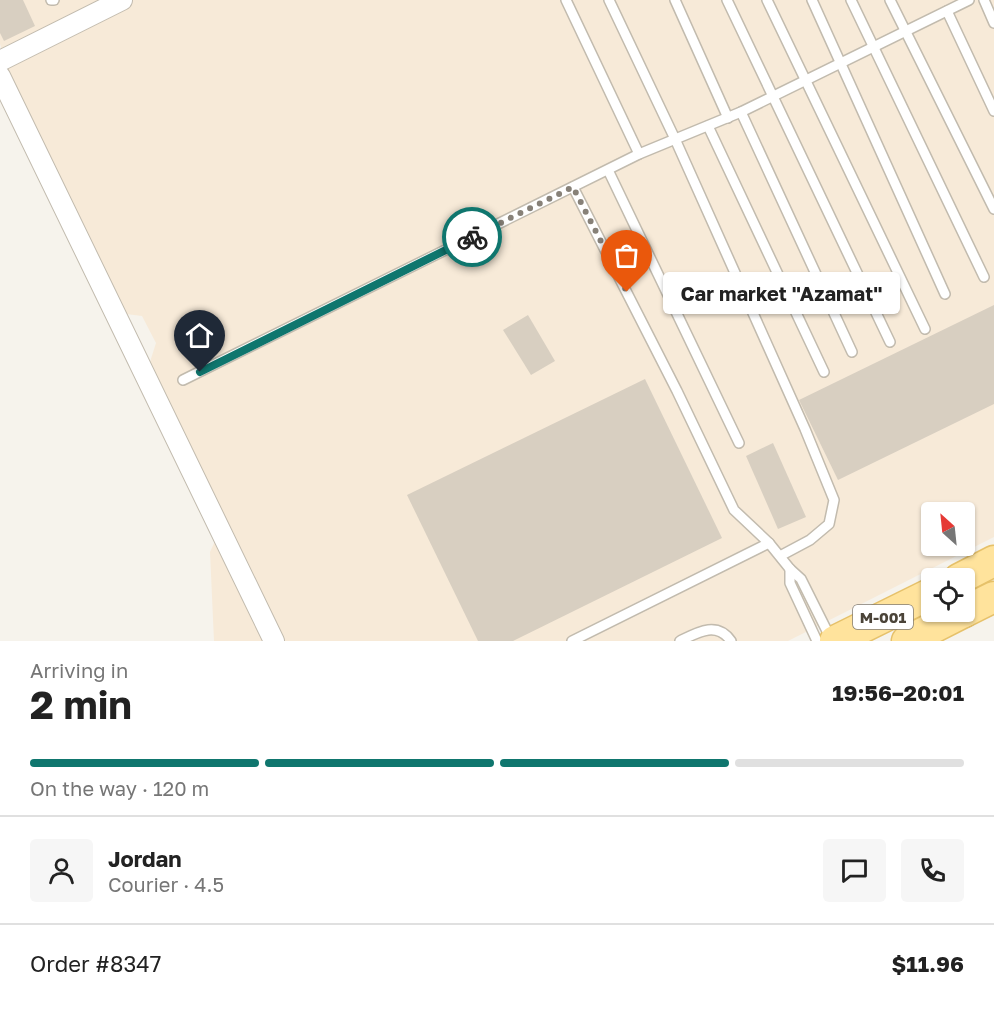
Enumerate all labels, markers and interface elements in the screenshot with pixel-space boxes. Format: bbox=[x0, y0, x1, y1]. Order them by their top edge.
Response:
courier bbox=[442, 207, 502, 267]
icon: bike bbox=[456, 221, 489, 254]
pin bbox=[601, 230, 652, 292]
icon: bag bbox=[610, 239, 643, 272]
callout: Car market "Azamat" bbox=[663, 271, 900, 313]
text: Car market "Azamat" bbox=[680, 281, 883, 305]
pin bbox=[174, 310, 225, 372]
icon: home bbox=[183, 319, 216, 352]
north arrow bbox=[921, 502, 975, 556]
map controls bbox=[921, 502, 975, 622]
button: locate bbox=[921, 568, 975, 622]
road number: M-001 bbox=[853, 605, 913, 629]
text: Arriving in bbox=[30, 658, 128, 682]
text: 19:56–20:01 bbox=[832, 679, 964, 706]
text: 2 min bbox=[30, 681, 132, 728]
text: On the way · 120 m bbox=[30, 776, 209, 800]
button: person bbox=[30, 839, 93, 902]
button: chat bbox=[823, 839, 886, 902]
button: phone bbox=[901, 839, 964, 902]
text: Jordan bbox=[108, 845, 182, 872]
text: Courier · 4.5 bbox=[108, 872, 224, 896]
text: Order #8347 bbox=[30, 950, 161, 977]
text: $11.96 bbox=[892, 950, 964, 977]

